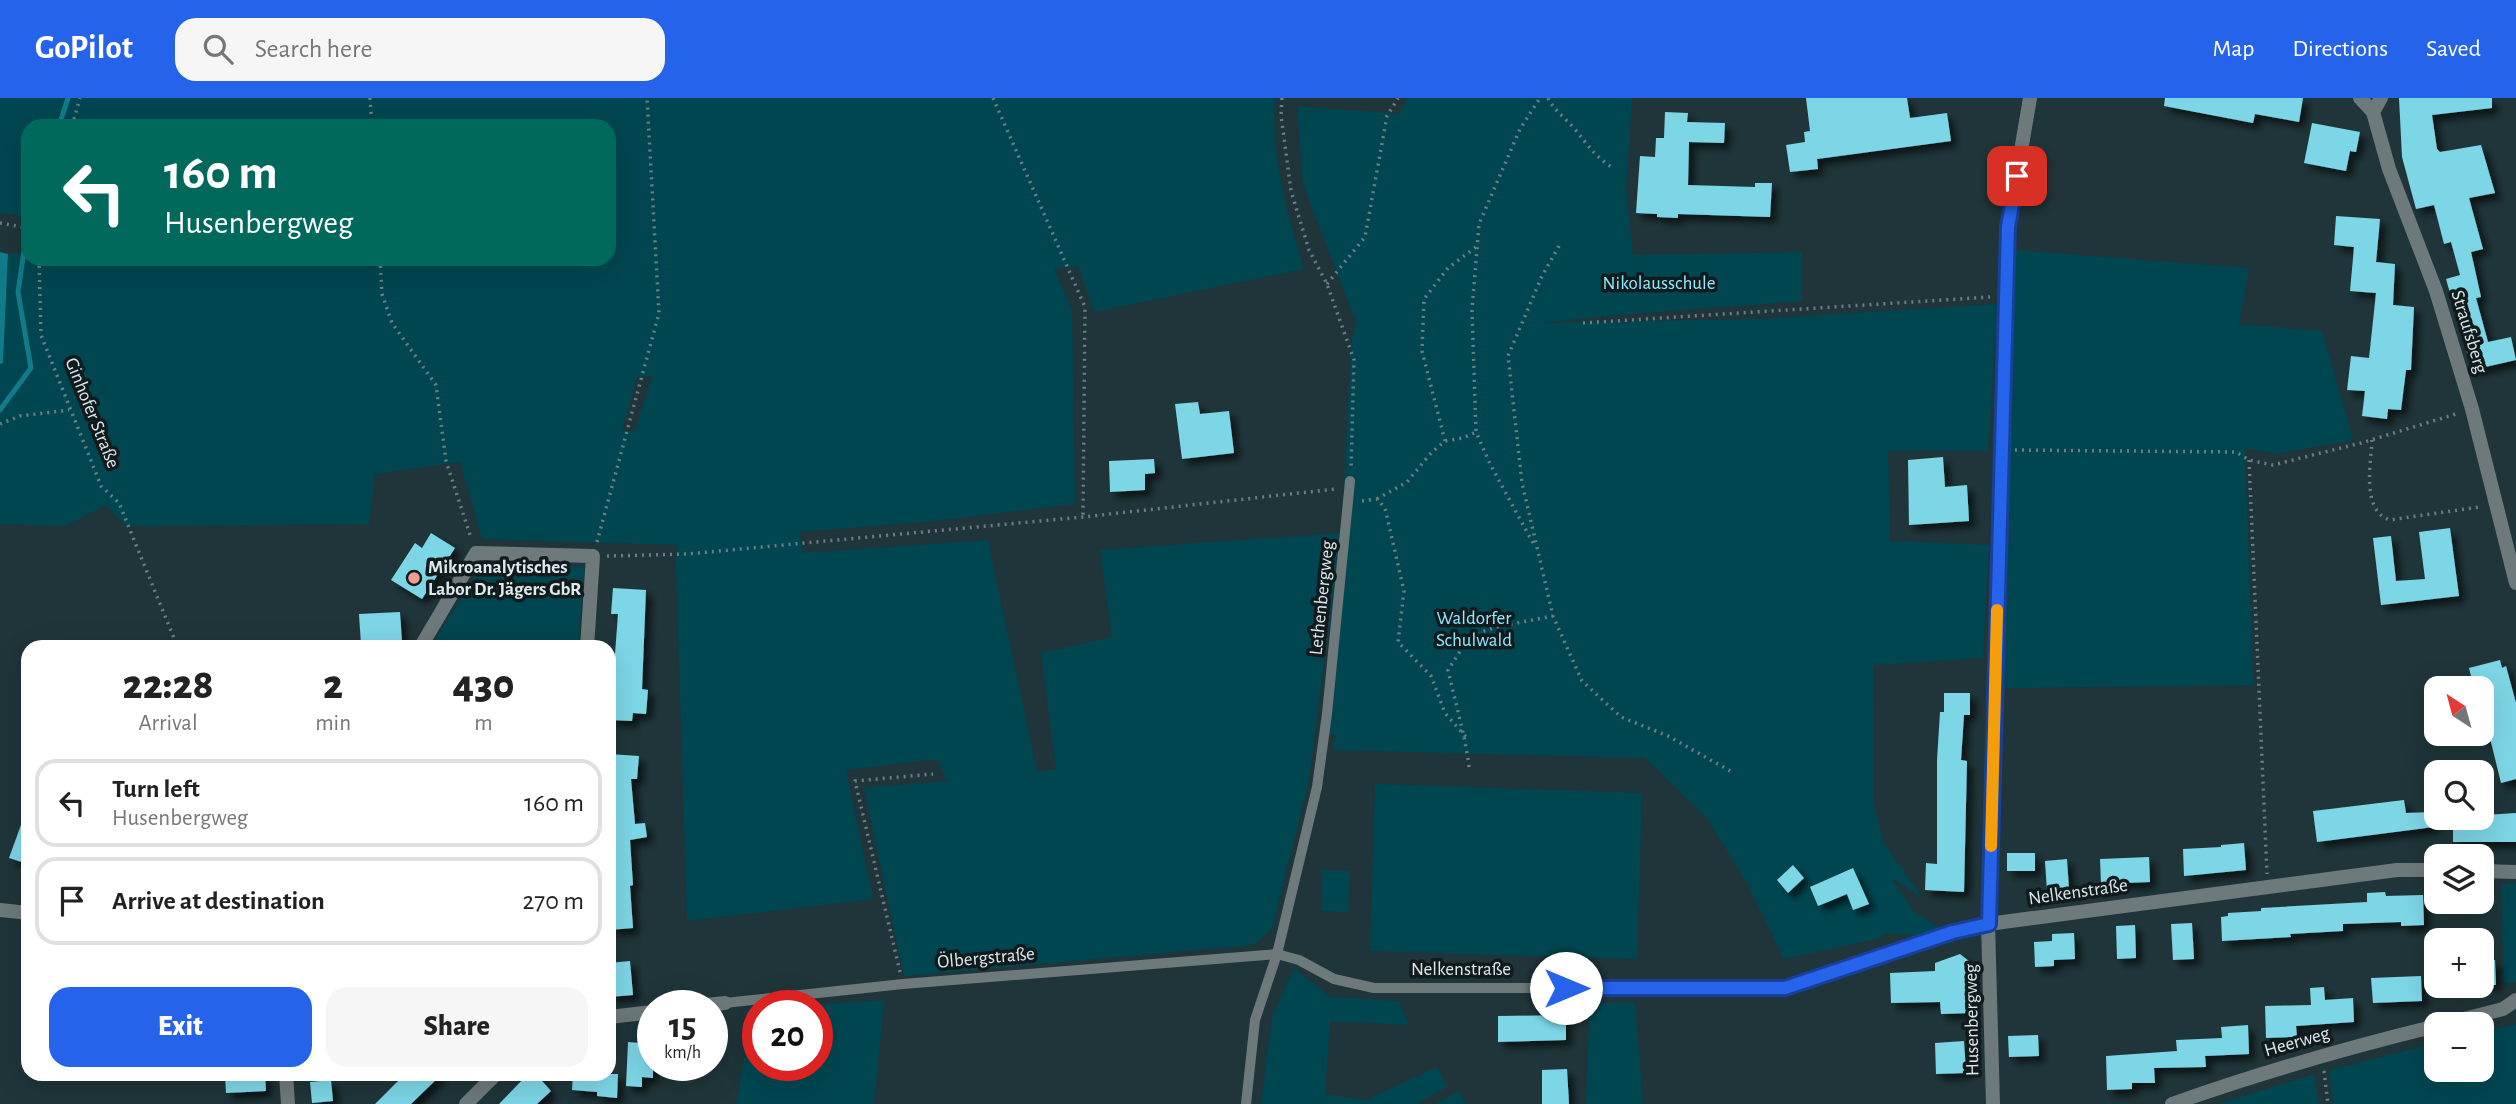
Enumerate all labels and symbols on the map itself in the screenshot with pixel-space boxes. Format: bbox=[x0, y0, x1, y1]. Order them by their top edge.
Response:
pin bbox=[1987, 146, 2047, 206]
park label: Nikolausschule bbox=[1603, 274, 1715, 293]
street label: Straufsberg bbox=[2447, 288, 2491, 377]
street label: Ginhofer Straße bbox=[61, 355, 123, 471]
street label: Lethenbergweg bbox=[1307, 539, 1338, 656]
place label: Mikroanalytisches Labor Dr. Jägers GbR bbox=[428, 558, 581, 599]
marker: Mikroanalytisches Labor Dr. Jägers GbR bbox=[406, 570, 422, 586]
park label: Waldorfer Schulwald bbox=[1436, 609, 1512, 650]
north arrow bbox=[2424, 676, 2494, 746]
street label: Nelkenstraße bbox=[2027, 876, 2129, 908]
street label: Ölbergstraße bbox=[936, 943, 1036, 972]
position arrow bbox=[1529, 951, 1603, 1025]
street label: Nelkenstraße bbox=[1411, 960, 1511, 979]
street label: Husenbergweg bbox=[1962, 963, 1982, 1076]
speed limit sign: 20 bbox=[742, 990, 833, 1081]
street label: Heerweg bbox=[2262, 1023, 2332, 1060]

